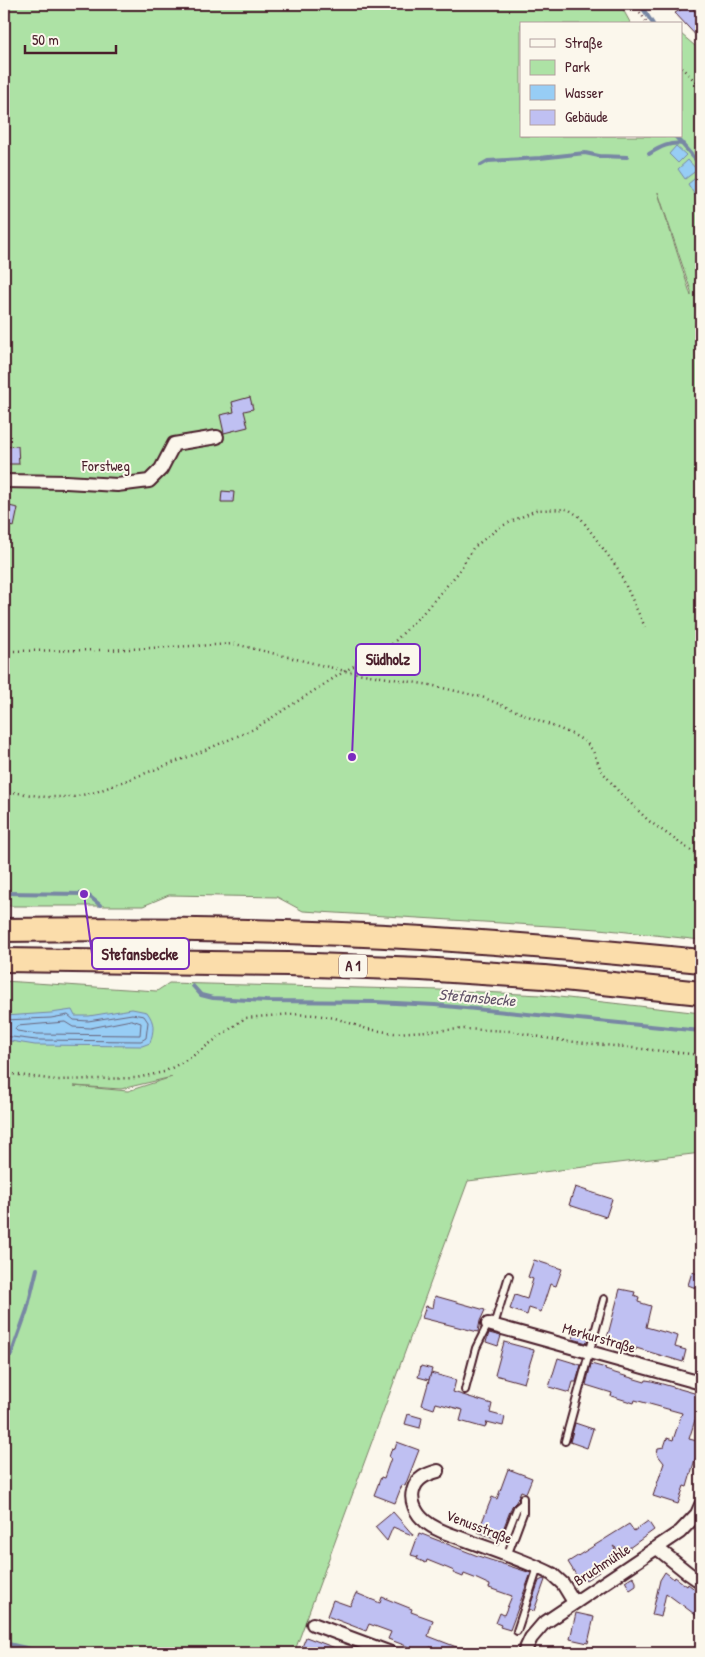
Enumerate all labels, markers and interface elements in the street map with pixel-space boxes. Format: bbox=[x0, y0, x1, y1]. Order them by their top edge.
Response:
scale bar bbox=[25, 22, 116, 54]
legend bbox=[520, 22, 682, 138]
text: 50 m bbox=[32, 29, 59, 50]
text: Straße bbox=[565, 32, 603, 53]
text: Park bbox=[565, 56, 590, 77]
text: Wasser bbox=[565, 82, 604, 103]
text: Gebäude bbox=[565, 106, 608, 127]
street label: Forstweg bbox=[81, 455, 130, 476]
callout: Südholz bbox=[356, 644, 420, 675]
text: Südholz bbox=[366, 648, 410, 670]
callout: Stefansbecke bbox=[92, 938, 189, 969]
text: Stefansbecke bbox=[102, 943, 179, 965]
road number: A 1 bbox=[339, 954, 367, 978]
water label: Stefansbecke bbox=[438, 983, 517, 1011]
street label: Merkurstraße bbox=[560, 1317, 638, 1358]
street label: Venusstraße bbox=[443, 1504, 515, 1549]
street label: Bruchmühle bbox=[569, 1538, 634, 1591]

